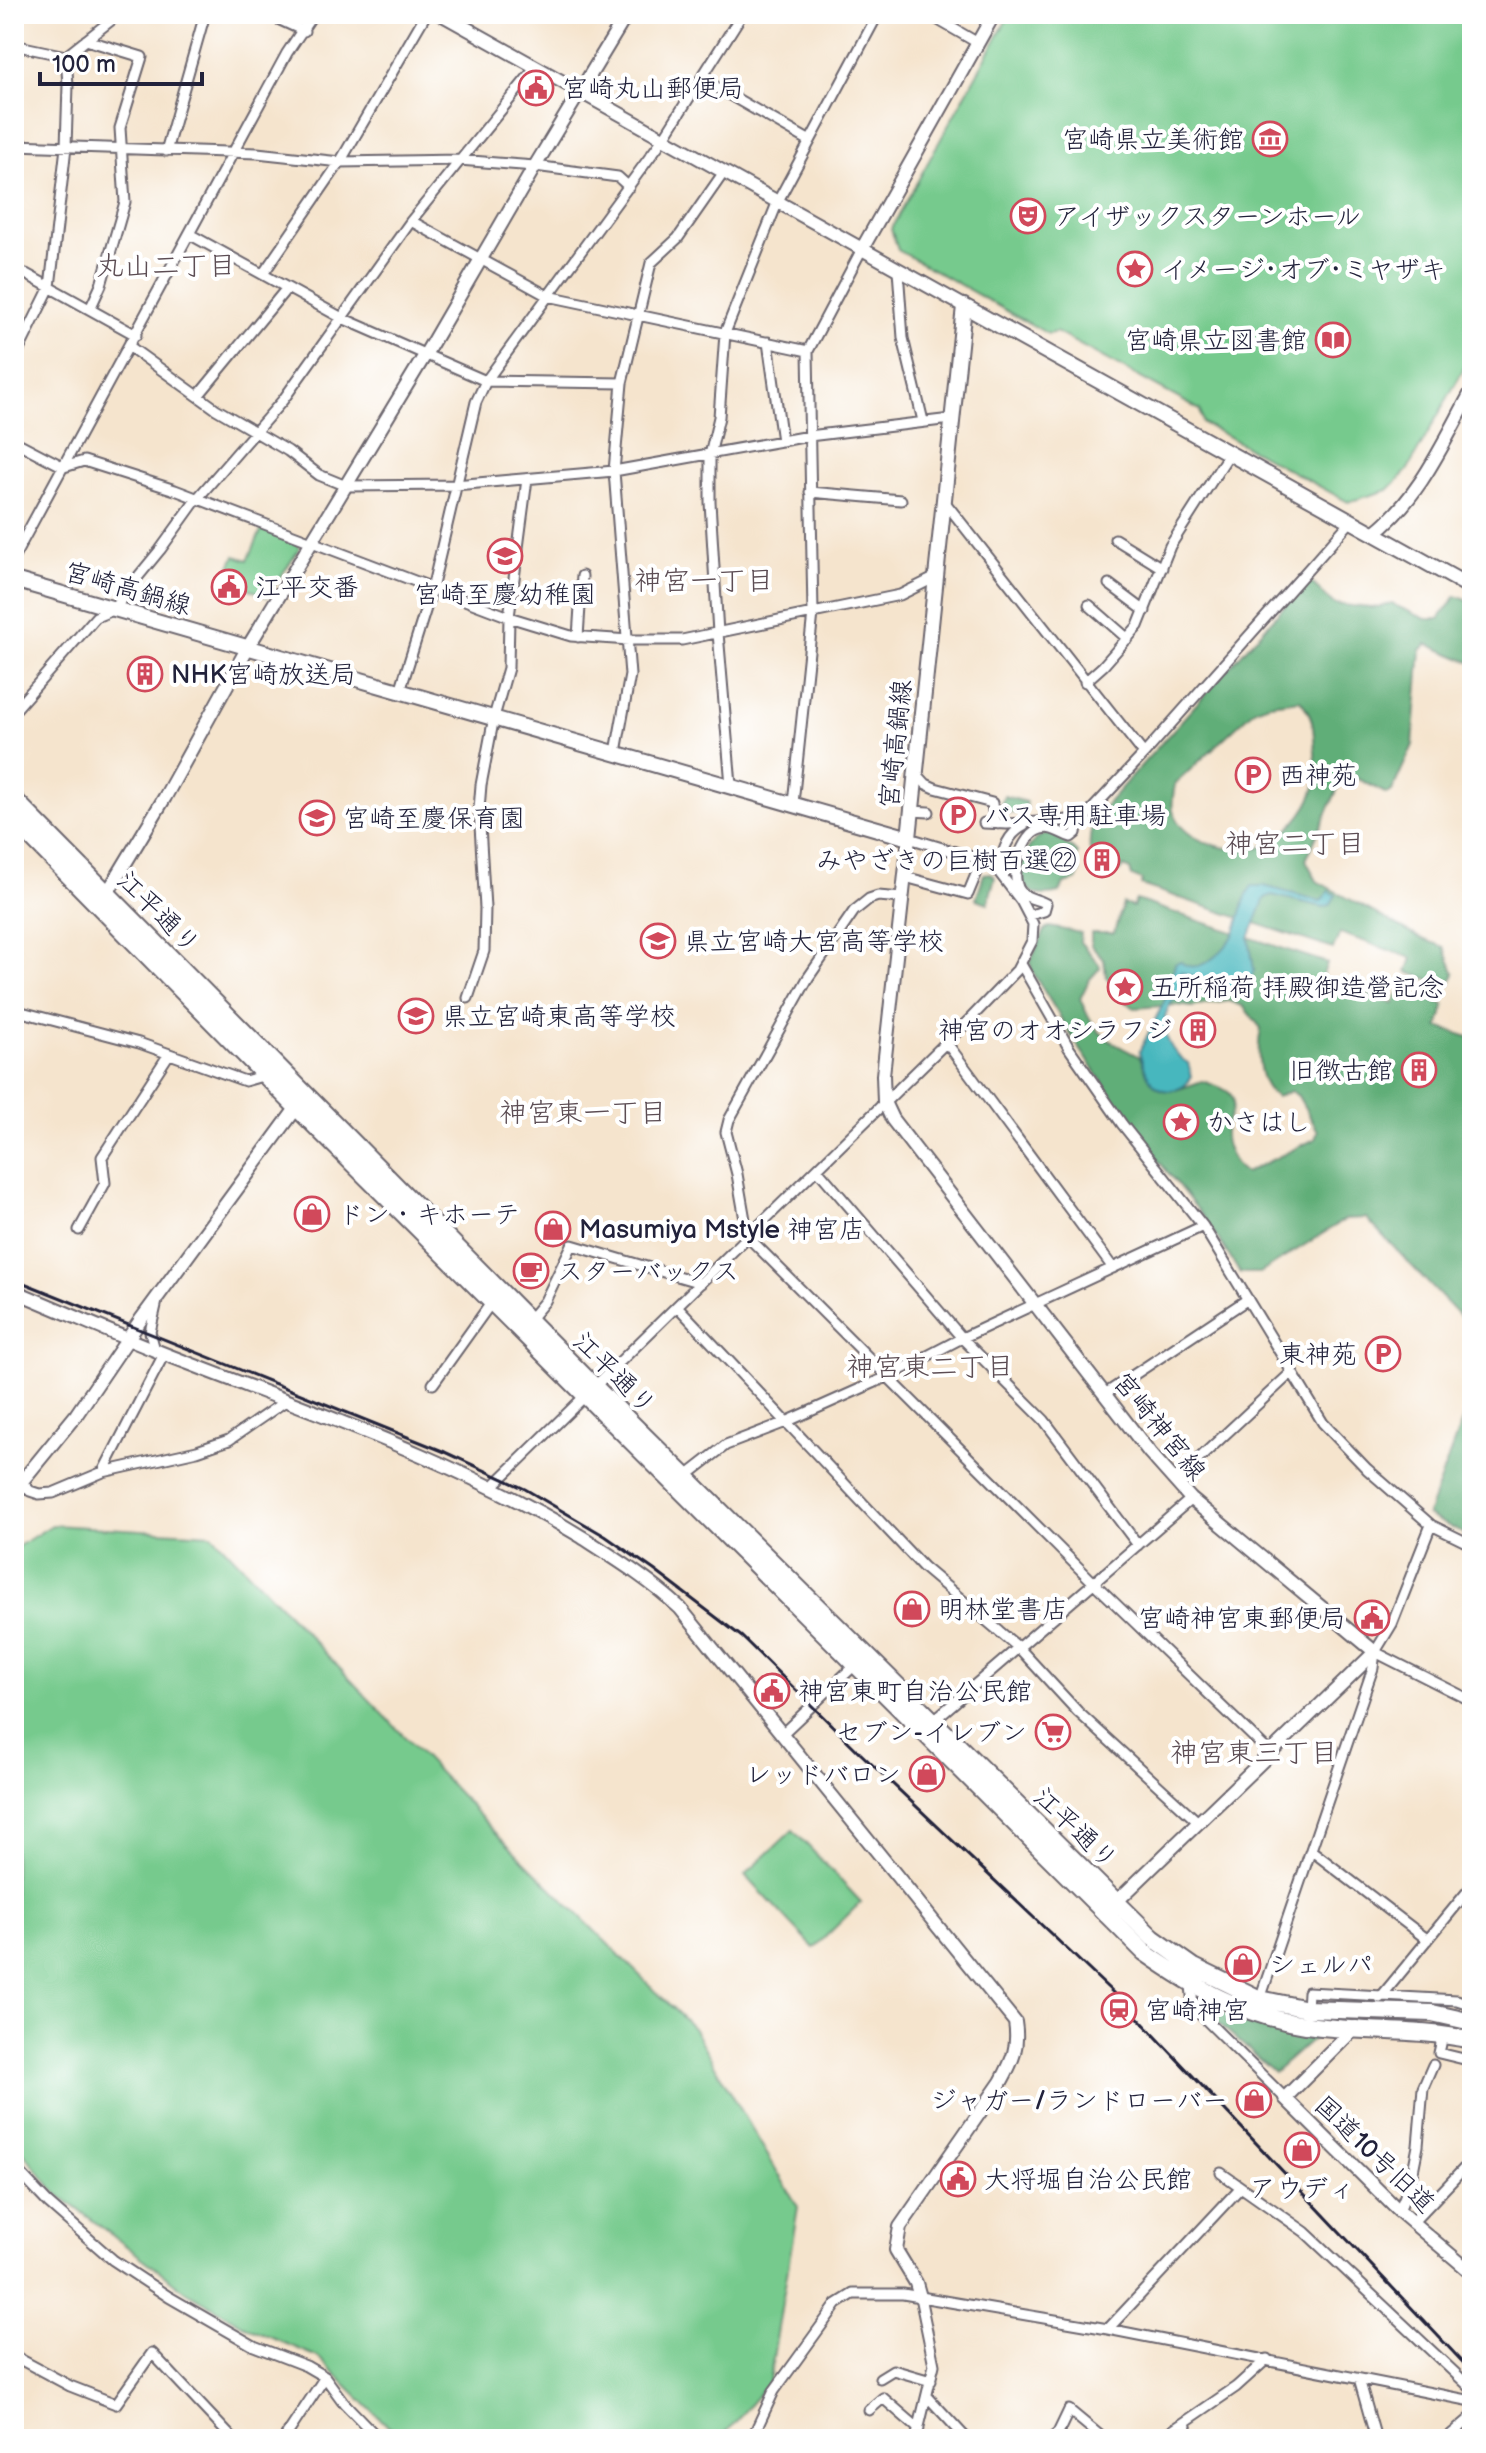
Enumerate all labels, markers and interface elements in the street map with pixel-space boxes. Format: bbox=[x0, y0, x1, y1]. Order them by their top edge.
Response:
scale bar bbox=[40, 36, 202, 86]
text: 100 m bbox=[52, 50, 116, 79]
public building icon: 宮崎丸山郵便局 bbox=[517, 69, 555, 107]
place label: 宮崎丸山郵便局 bbox=[562, 74, 744, 105]
museum icon: 宮崎県立美術館 bbox=[1251, 120, 1289, 158]
place label: 宮崎県立美術館 bbox=[1062, 125, 1244, 156]
theatre icon: アイザックスターンホール bbox=[1009, 197, 1047, 235]
place label: アイザックスターンホール bbox=[1054, 202, 1361, 233]
district label: 丸山二丁目 bbox=[96, 250, 236, 283]
place icon: イメージ･オブ･ミヤザキ bbox=[1116, 250, 1154, 288]
place label: イメージ･オブ･ミヤザキ bbox=[1161, 255, 1446, 286]
library icon: 宮崎県立図書館 bbox=[1314, 321, 1352, 359]
place label: 宮崎県立図書館 bbox=[1125, 326, 1307, 357]
school or university icon: 宮崎至慶幼稚園 bbox=[486, 537, 524, 575]
street label: 宮崎高鍋線 bbox=[61, 557, 194, 622]
district label: 神宮一丁目 bbox=[634, 565, 774, 598]
public building icon: 江平交番 bbox=[210, 568, 248, 606]
place label: 江平交番 bbox=[255, 573, 359, 604]
place label: 宮崎至慶幼稚園 bbox=[414, 580, 596, 611]
building icon: NHK宮崎放送局 bbox=[126, 655, 164, 693]
place label: NHK宮崎放送局 bbox=[171, 660, 356, 691]
street label: 宮崎高鍋線 bbox=[874, 678, 919, 810]
parking icon: 西神苑 bbox=[1234, 756, 1272, 794]
place label: 西神苑 bbox=[1279, 761, 1357, 792]
parking icon: バス専用駐車場 bbox=[939, 796, 977, 834]
school or university icon: 宮崎至慶保育園 bbox=[298, 799, 336, 837]
place label: バス専用駐車場 bbox=[984, 801, 1166, 832]
place label: 宮崎至慶保育園 bbox=[343, 804, 525, 835]
district label: 神宮二丁目 bbox=[1225, 828, 1365, 861]
building icon: みやざきの巨樹百選㉒ bbox=[1083, 841, 1121, 879]
place label: みやざきの巨樹百選㉒ bbox=[816, 846, 1076, 877]
street label: 江平通り bbox=[110, 865, 206, 961]
school or university icon: 県立宮崎大宮高等学校 bbox=[639, 922, 677, 960]
place label: 県立宮崎大宮高等学校 bbox=[684, 927, 944, 958]
place icon: 五所稲荷 拝殿御造營記念 bbox=[1106, 968, 1144, 1006]
place label: 五所稲荷 拝殿御造營記念 bbox=[1151, 973, 1444, 1004]
school or university icon: 県立宮崎東高等学校 bbox=[397, 997, 435, 1035]
place label: 県立宮崎東高等学校 bbox=[442, 1002, 676, 1033]
building icon: 神宮のオオシラフジ bbox=[1179, 1011, 1217, 1049]
place label: 神宮のオオシラフジ bbox=[938, 1016, 1172, 1047]
building icon: 旧徴古館 bbox=[1400, 1051, 1438, 1089]
place label: 旧徴古館 bbox=[1289, 1056, 1393, 1087]
district label: 神宮東一丁目 bbox=[499, 1097, 667, 1130]
place icon: かさはし bbox=[1162, 1103, 1200, 1141]
place label: かさはし bbox=[1207, 1108, 1311, 1139]
shop icon: ドン・キホーテ bbox=[293, 1195, 331, 1233]
place label: ドン・キホーテ bbox=[338, 1200, 520, 1231]
shop icon: Masumiya Mstyle 神宮店 bbox=[534, 1210, 572, 1248]
place label: Masumiya Mstyle 神宮店 bbox=[579, 1215, 865, 1246]
cafe icon: スターバックス bbox=[512, 1252, 550, 1290]
place label: スターバックス bbox=[557, 1257, 739, 1288]
street label: 江平通り bbox=[566, 1326, 662, 1422]
parking icon: 東神苑 bbox=[1364, 1335, 1402, 1373]
place label: 東神苑 bbox=[1279, 1340, 1357, 1371]
district label: 神宮東二丁目 bbox=[846, 1351, 1014, 1384]
street label: 宮崎神宮線 bbox=[1106, 1367, 1212, 1487]
shop icon: 明林堂書店 bbox=[893, 1590, 931, 1628]
place label: 明林堂書店 bbox=[938, 1595, 1068, 1626]
public building icon: 宮崎神宮東郵便局 bbox=[1353, 1599, 1391, 1637]
place label: 宮崎神宮東郵便局 bbox=[1138, 1604, 1346, 1635]
public building icon: 神宮東町自治公民館 bbox=[753, 1672, 791, 1710]
place label: 神宮東町自治公民館 bbox=[798, 1677, 1032, 1708]
supermarket icon: セブン-イレブン bbox=[1034, 1713, 1072, 1751]
place label: セブン-イレブン bbox=[835, 1718, 1027, 1749]
district label: 神宮東三丁目 bbox=[1170, 1737, 1338, 1770]
shop icon: レッドバロン bbox=[908, 1755, 946, 1793]
place label: レッドバロン bbox=[745, 1760, 901, 1791]
street label: 江平通り bbox=[1027, 1782, 1123, 1876]
shop icon: シェルパ bbox=[1224, 1945, 1262, 1983]
place label: シェルパ bbox=[1269, 1950, 1373, 1981]
station icon: 宮崎神宮 bbox=[1100, 1991, 1138, 2029]
place label: 宮崎神宮 bbox=[1145, 1996, 1249, 2027]
shop icon: ジャガー/ランドローバー bbox=[1235, 2081, 1273, 2119]
place label: ジャガー/ランドローバー bbox=[930, 2086, 1228, 2117]
street label: 国道10号旧道 bbox=[1307, 2090, 1441, 2220]
shop icon: アウディ bbox=[1283, 2131, 1321, 2169]
public building icon: 大将堀自治公民館 bbox=[939, 2160, 977, 2198]
place label: 大将堀自治公民館 bbox=[984, 2165, 1192, 2196]
place label: アウディ bbox=[1249, 2174, 1355, 2205]

